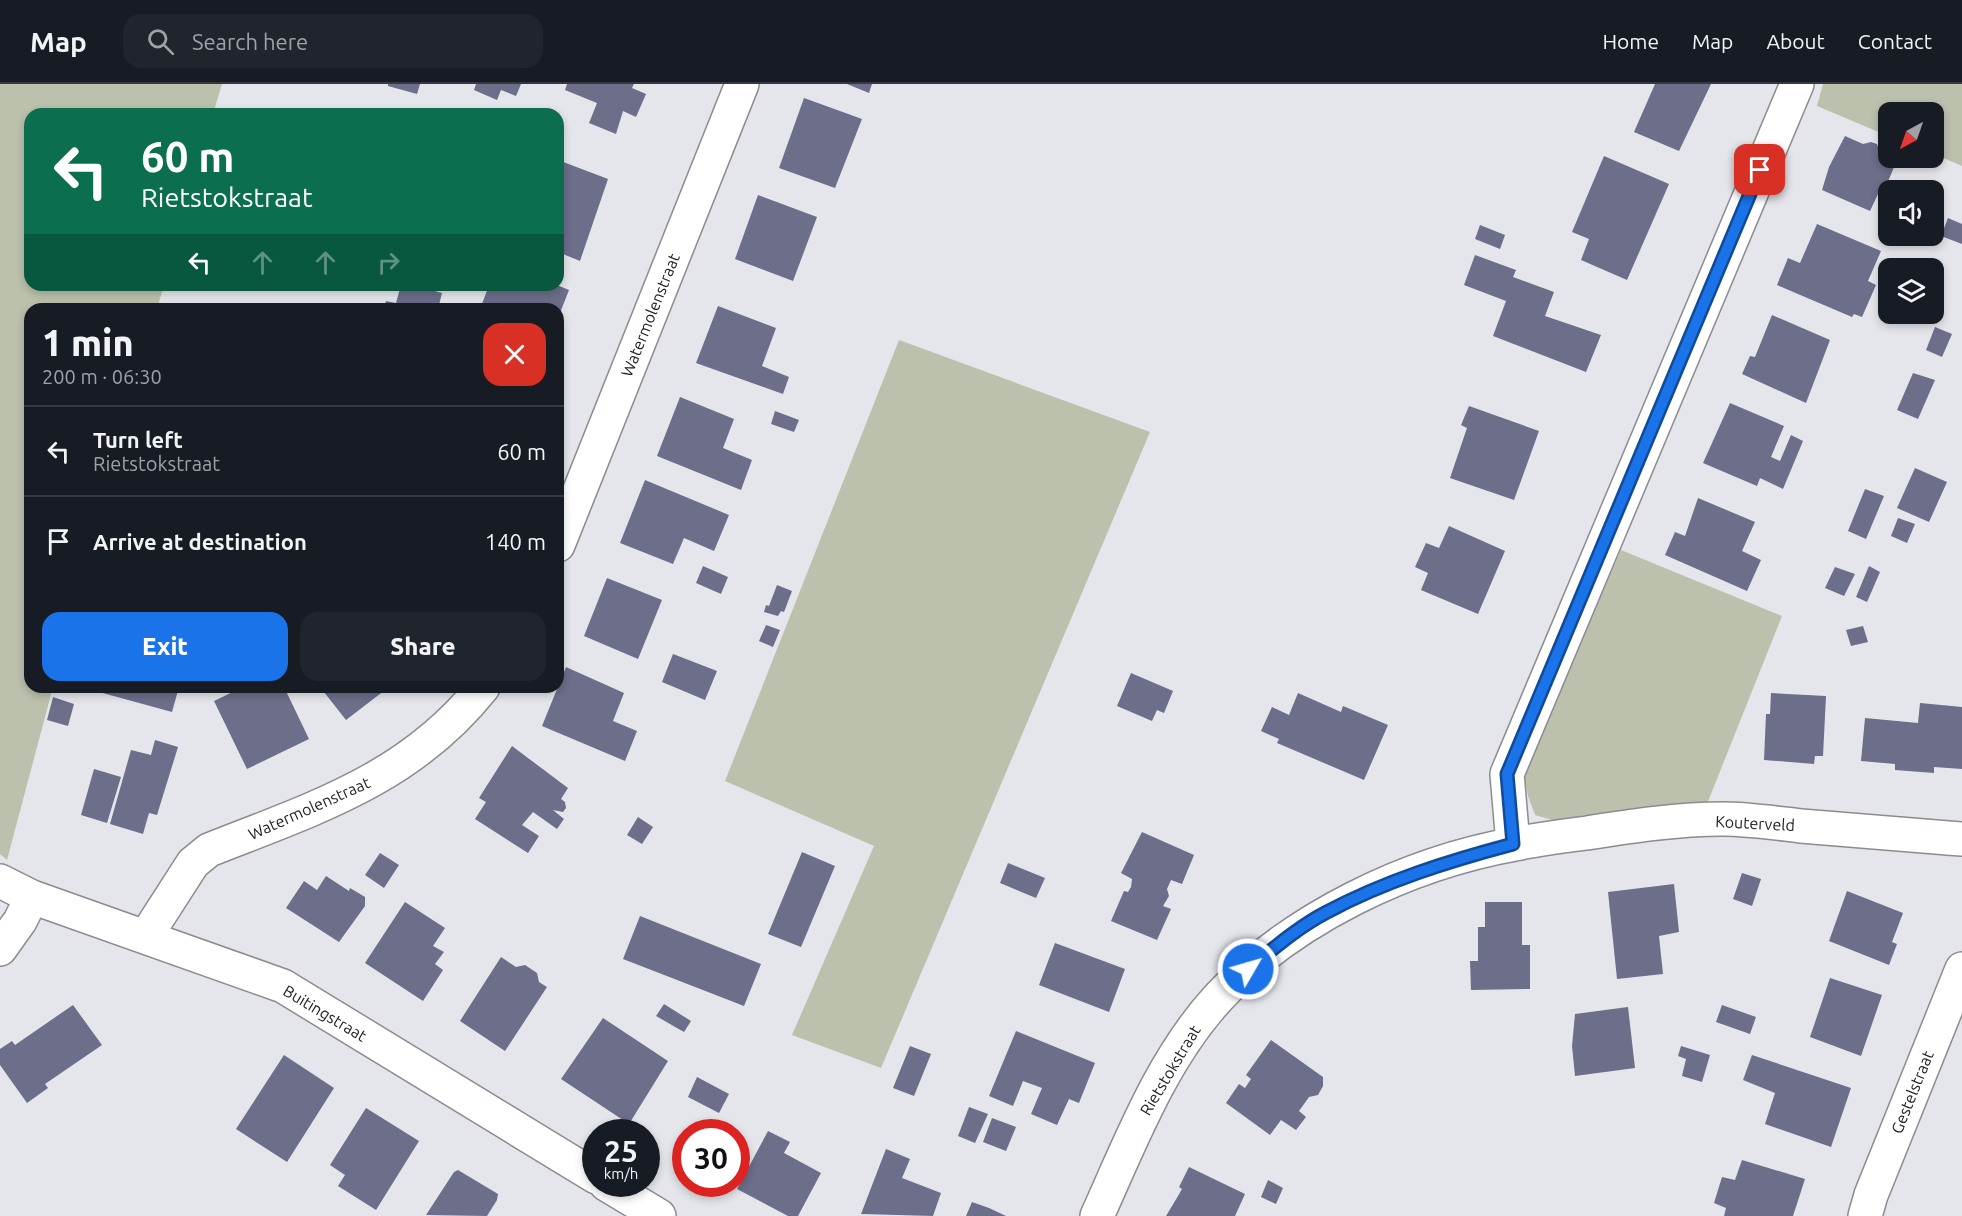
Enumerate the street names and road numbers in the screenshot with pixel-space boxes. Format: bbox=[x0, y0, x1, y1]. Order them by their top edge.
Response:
street label: Watermolenstraat bbox=[617, 250, 683, 379]
street label: Watermolenstraat bbox=[245, 773, 373, 843]
street label: Kouterveld bbox=[1715, 812, 1795, 834]
street label: Buitingstraat bbox=[280, 981, 370, 1045]
street label: Rietstokstraat bbox=[1136, 1021, 1204, 1118]
street label: Gestelstraat bbox=[1887, 1047, 1937, 1136]

